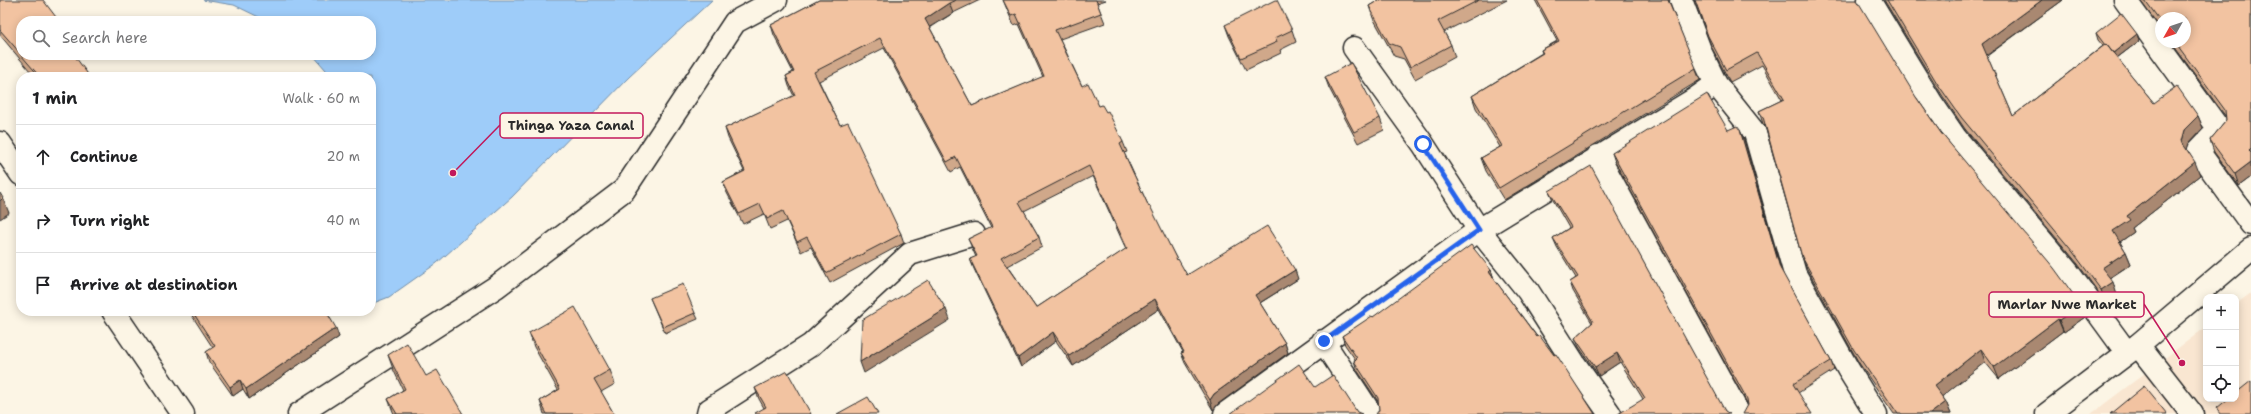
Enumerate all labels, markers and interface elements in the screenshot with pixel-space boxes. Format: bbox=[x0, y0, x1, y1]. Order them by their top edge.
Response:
north arrow bbox=[2155, 12, 2191, 48]
search box bbox=[16, 16, 376, 60]
icon: search bbox=[30, 27, 52, 49]
text: Search here bbox=[62, 28, 148, 48]
text: 1 min bbox=[32, 87, 77, 109]
text: Walk · 60 m bbox=[283, 90, 360, 107]
callout: Thinga Yaza Canal bbox=[500, 113, 643, 138]
text: Thinga Yaza Canal bbox=[508, 117, 635, 134]
route start bbox=[1414, 135, 1432, 153]
icon: ahead bbox=[32, 146, 54, 168]
text: Continue bbox=[70, 147, 138, 167]
text: 20 m bbox=[327, 148, 360, 165]
icon: right bbox=[32, 210, 54, 232]
text: Turn right bbox=[70, 211, 150, 231]
text: 40 m bbox=[326, 212, 360, 229]
icon: arrive bbox=[32, 274, 54, 296]
text: Arrive at destination bbox=[70, 275, 238, 295]
callout: Marlar Nwe Market bbox=[1989, 292, 2144, 317]
map controls bbox=[2203, 294, 2239, 402]
button: + bbox=[2203, 294, 2239, 330]
text: Marlar Nwe Market bbox=[1997, 296, 2137, 313]
button: − bbox=[2203, 330, 2239, 366]
route end bbox=[1315, 332, 1333, 350]
button: locate bbox=[2203, 366, 2239, 402]

